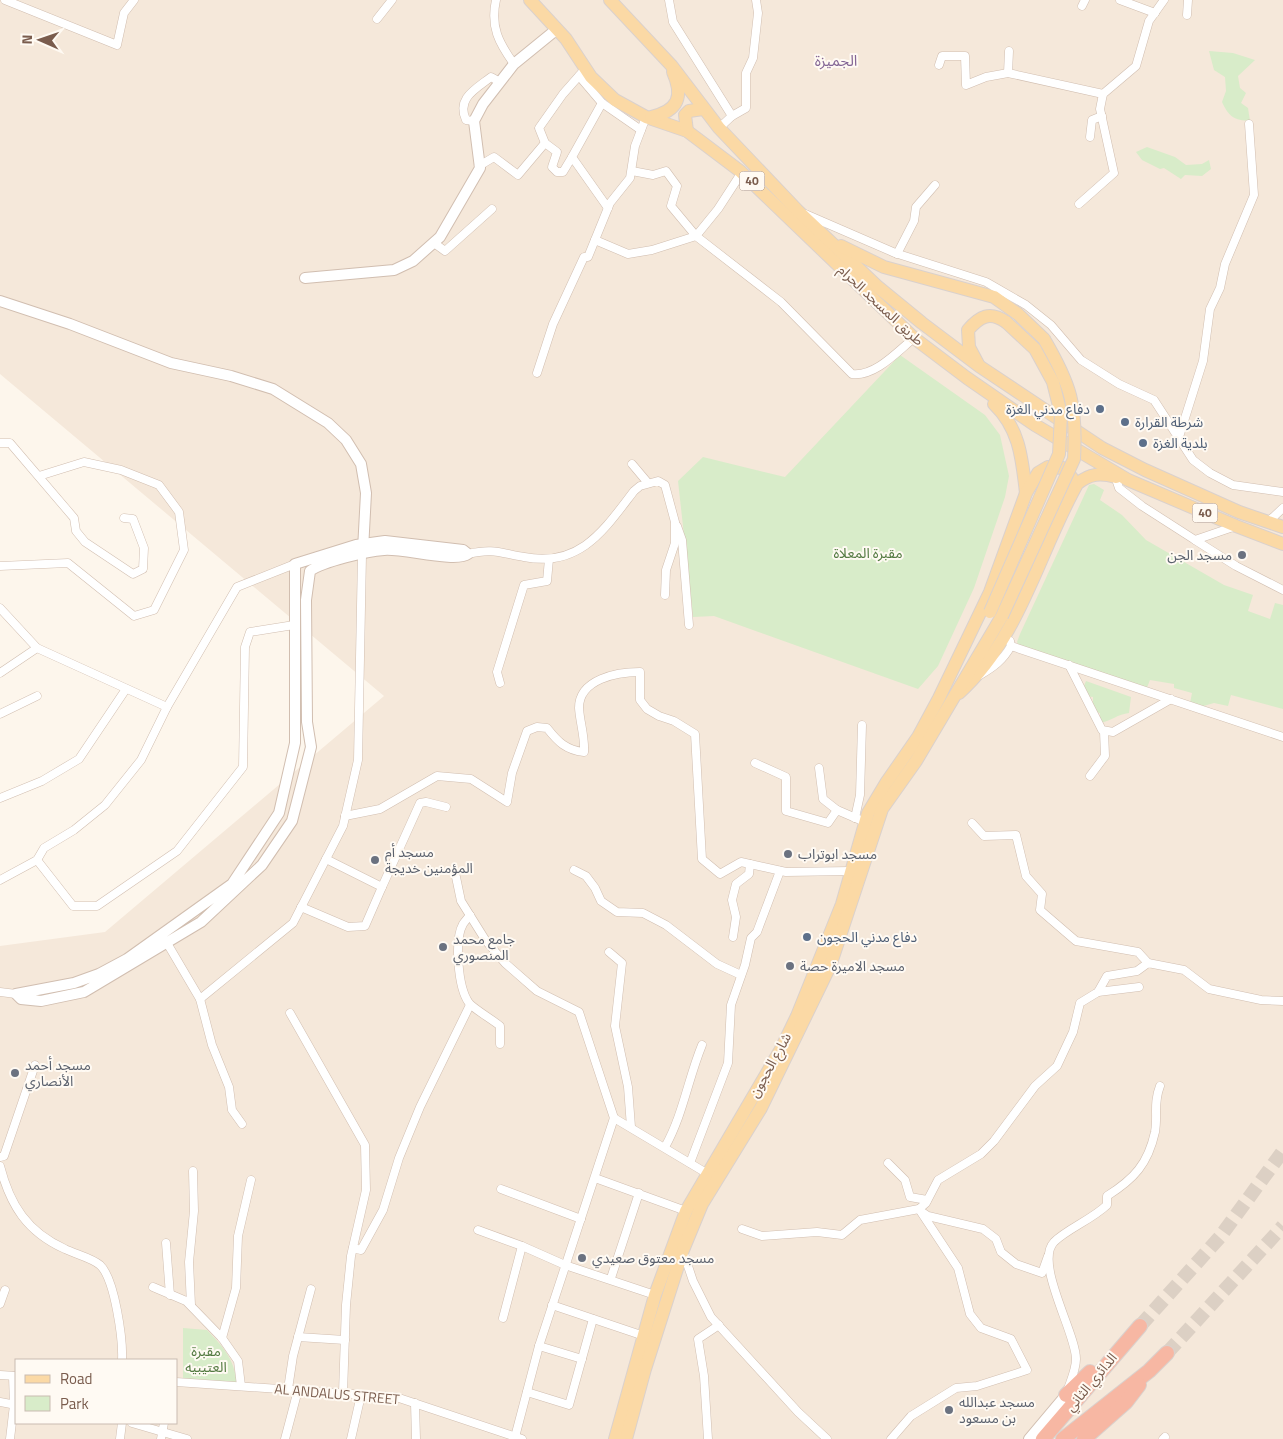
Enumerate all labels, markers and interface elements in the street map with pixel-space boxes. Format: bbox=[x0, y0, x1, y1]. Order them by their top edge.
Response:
north arrow bbox=[15, 15, 65, 65]
text: N bbox=[16, 34, 37, 45]
district label: الجميزة bbox=[815, 49, 857, 72]
road number: 40 bbox=[740, 172, 764, 190]
street label: طريق المسجد الحرام bbox=[833, 259, 929, 351]
place label: دفاع مدني الغزة bbox=[1006, 398, 1090, 420]
marker: دفاع مدني الغزة bbox=[1094, 403, 1106, 415]
place label: شرطة القرارة bbox=[1135, 411, 1203, 432]
marker: شرطة القرارة bbox=[1119, 416, 1131, 428]
place label: بلدية الغزة bbox=[1153, 432, 1208, 453]
marker: بلدية الغزة bbox=[1137, 437, 1149, 449]
road number: 40 bbox=[1192, 503, 1218, 522]
park label: مقبرة المعلاة bbox=[833, 542, 903, 563]
place label: مسجد الجن bbox=[1167, 544, 1232, 565]
marker: مسجد الجن bbox=[1236, 549, 1248, 561]
place label: مسجد أم المؤمنين خديجة bbox=[385, 841, 473, 878]
place label: مسجد ابوتراب bbox=[798, 843, 877, 864]
marker: مسجد ابوتراب bbox=[782, 848, 794, 860]
marker: مسجد أم المؤمنين خديجة bbox=[369, 854, 381, 866]
place label: دفاع مدني الحجون bbox=[817, 926, 917, 948]
place label: جامع محمد المنصوري bbox=[453, 928, 515, 966]
marker: دفاع مدني الحجون bbox=[801, 931, 813, 943]
marker: جامع محمد المنصوري bbox=[437, 941, 449, 953]
place label: مسجد الاميرة حصة bbox=[800, 955, 905, 976]
marker: مسجد الاميرة حصة bbox=[784, 960, 796, 972]
street label: شارع الحجون bbox=[743, 1028, 797, 1102]
place label: مسجد أحمد الأنصاري bbox=[25, 1054, 91, 1092]
marker: مسجد أحمد الأنصاري bbox=[9, 1067, 21, 1079]
place label: مسجد معتوق صعيدي bbox=[592, 1247, 714, 1269]
marker: مسجد معتوق صعيدي bbox=[576, 1252, 588, 1264]
park label: مقبرة العتيبيه bbox=[185, 1340, 227, 1377]
street label: الدائري الثاني bbox=[1060, 1348, 1122, 1416]
legend bbox=[15, 1359, 178, 1424]
text: Road bbox=[60, 1367, 92, 1390]
street label: AL ANDALUS STREET bbox=[273, 1378, 401, 1409]
place label: مسجد عبدالله بن مسعود bbox=[959, 1391, 1035, 1428]
text: Park bbox=[60, 1392, 89, 1415]
marker: مسجد عبدالله بن مسعود bbox=[943, 1404, 955, 1416]

